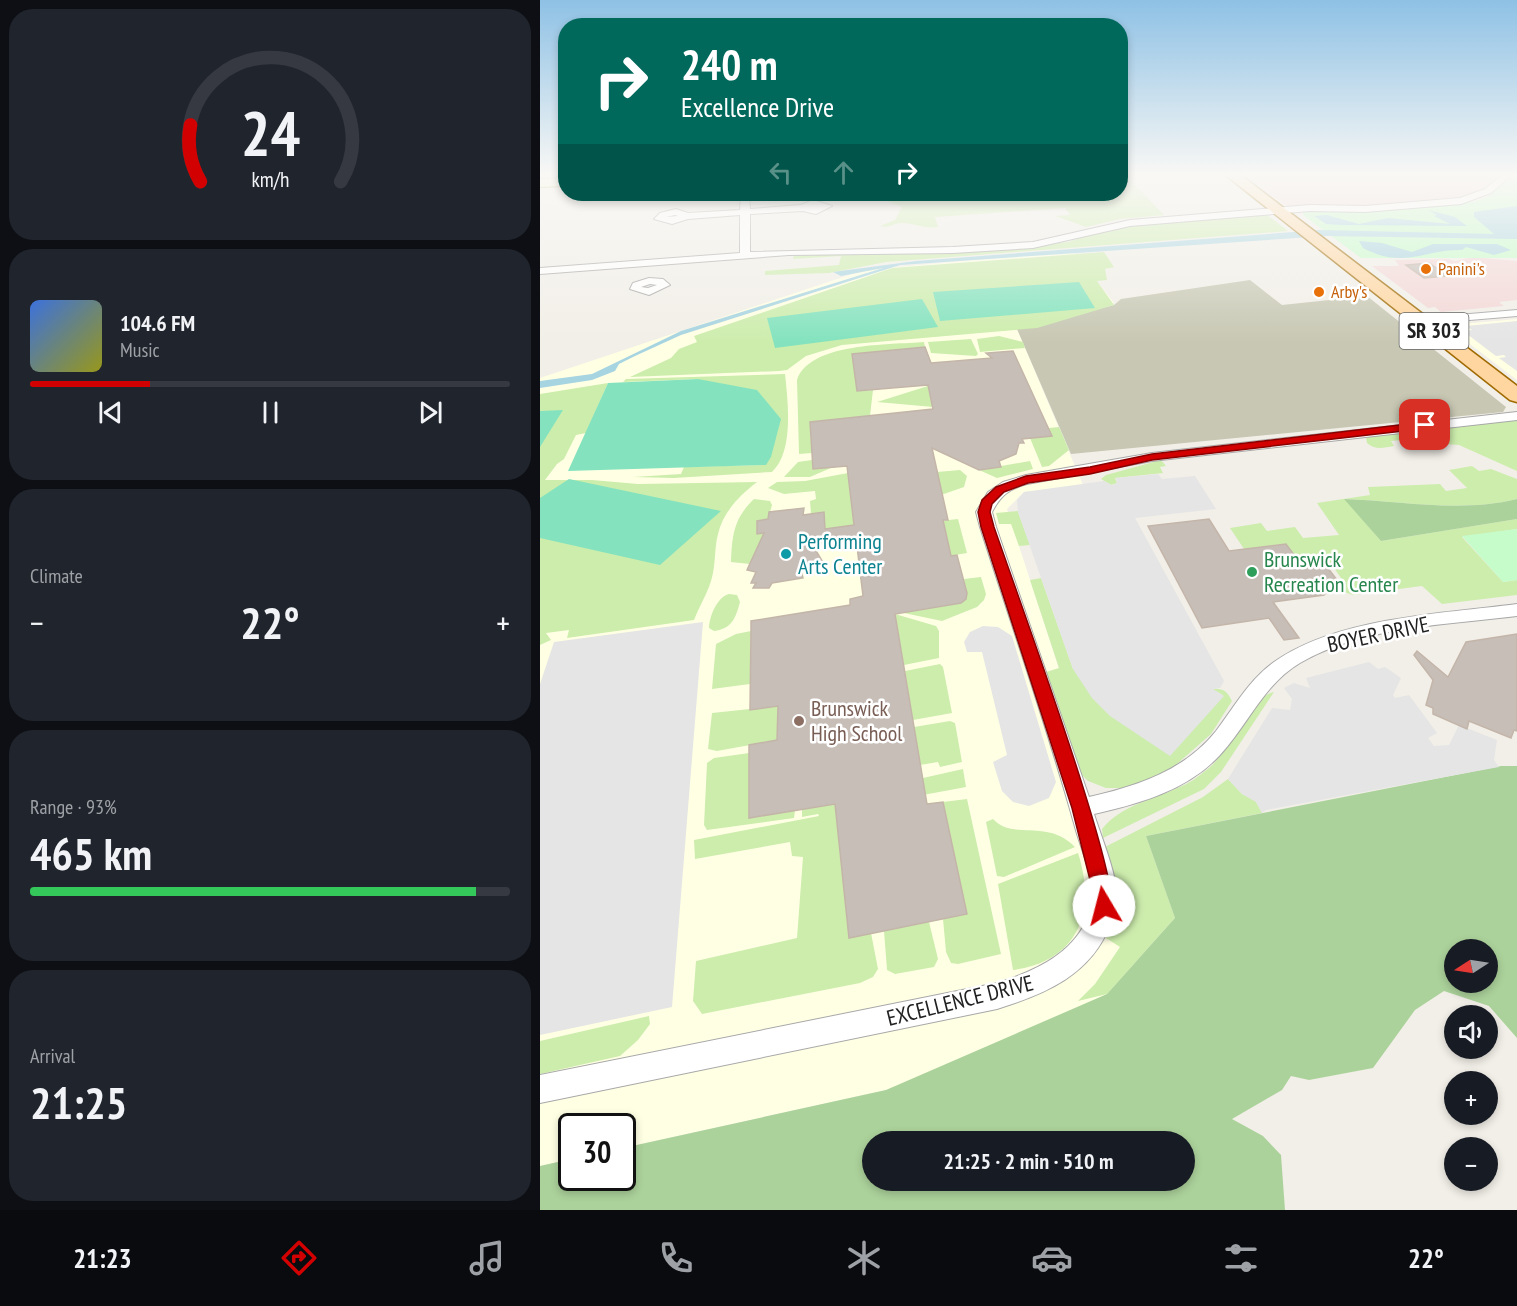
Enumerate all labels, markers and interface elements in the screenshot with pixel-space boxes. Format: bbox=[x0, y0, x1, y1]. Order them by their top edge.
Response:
text: 240 m bbox=[681, 37, 778, 92]
icon: right bbox=[582, 42, 660, 120]
text: Excellence Drive bbox=[681, 90, 834, 124]
text: 24 bbox=[240, 92, 300, 173]
icon: left bbox=[764, 156, 797, 189]
icon: ahead bbox=[827, 156, 860, 189]
icon: right bbox=[890, 156, 923, 189]
text: km/h bbox=[251, 165, 289, 193]
place label: Panini's bbox=[1438, 257, 1485, 280]
marker: Panini's bbox=[1419, 262, 1433, 276]
place label: Arby's bbox=[1331, 280, 1367, 303]
marker: Arby's bbox=[1312, 285, 1326, 299]
text: 104.6 FM bbox=[120, 309, 195, 337]
road number: SR 303 bbox=[1400, 313, 1468, 349]
text: Music bbox=[120, 337, 160, 363]
icon: previous bbox=[94, 396, 127, 429]
icon: pause bbox=[254, 396, 287, 429]
icon: next bbox=[414, 396, 447, 429]
pin bbox=[1399, 399, 1450, 450]
icon: arrive bbox=[1408, 408, 1441, 441]
place label: Performing Arts Center bbox=[798, 527, 882, 580]
place label: Brunswick Recreation Center bbox=[1264, 545, 1398, 598]
marker: Performing Arts Center bbox=[779, 547, 793, 561]
text: Climate bbox=[30, 563, 83, 589]
marker: Brunswick Recreation Center bbox=[1245, 565, 1259, 579]
text: 22° bbox=[240, 593, 300, 651]
text: − bbox=[30, 601, 44, 644]
text: + bbox=[496, 601, 510, 644]
street label: BOYER DRIVE bbox=[1325, 610, 1431, 658]
place label: Brunswick High School bbox=[811, 694, 903, 747]
marker: Brunswick High School bbox=[792, 714, 806, 728]
text: Range · 93% bbox=[30, 794, 117, 820]
text: 465 km bbox=[30, 824, 152, 882]
position arrow bbox=[1072, 874, 1136, 938]
north arrow bbox=[1444, 939, 1498, 993]
map controls bbox=[1444, 939, 1498, 1191]
street label: EXCELLENCE DRIVE bbox=[884, 968, 1036, 1032]
button: sound bbox=[1444, 1005, 1498, 1059]
text: Arrival bbox=[30, 1043, 75, 1069]
button: + bbox=[1444, 1071, 1498, 1125]
text: 21:25 bbox=[30, 1073, 127, 1131]
speed limit sign: 30 bbox=[558, 1113, 636, 1191]
button: − bbox=[1444, 1137, 1498, 1191]
text: 21:25 · 2 min · 510 m bbox=[943, 1147, 1114, 1175]
icon: directions bbox=[278, 1237, 320, 1279]
icon: music bbox=[466, 1237, 508, 1279]
icon: phone bbox=[655, 1237, 697, 1279]
icon: climate bbox=[843, 1237, 885, 1279]
icon: car bbox=[1031, 1237, 1073, 1279]
icon: filters bbox=[1220, 1237, 1262, 1279]
text: 21:23 bbox=[73, 1241, 132, 1275]
text: 22° bbox=[1408, 1241, 1444, 1275]

